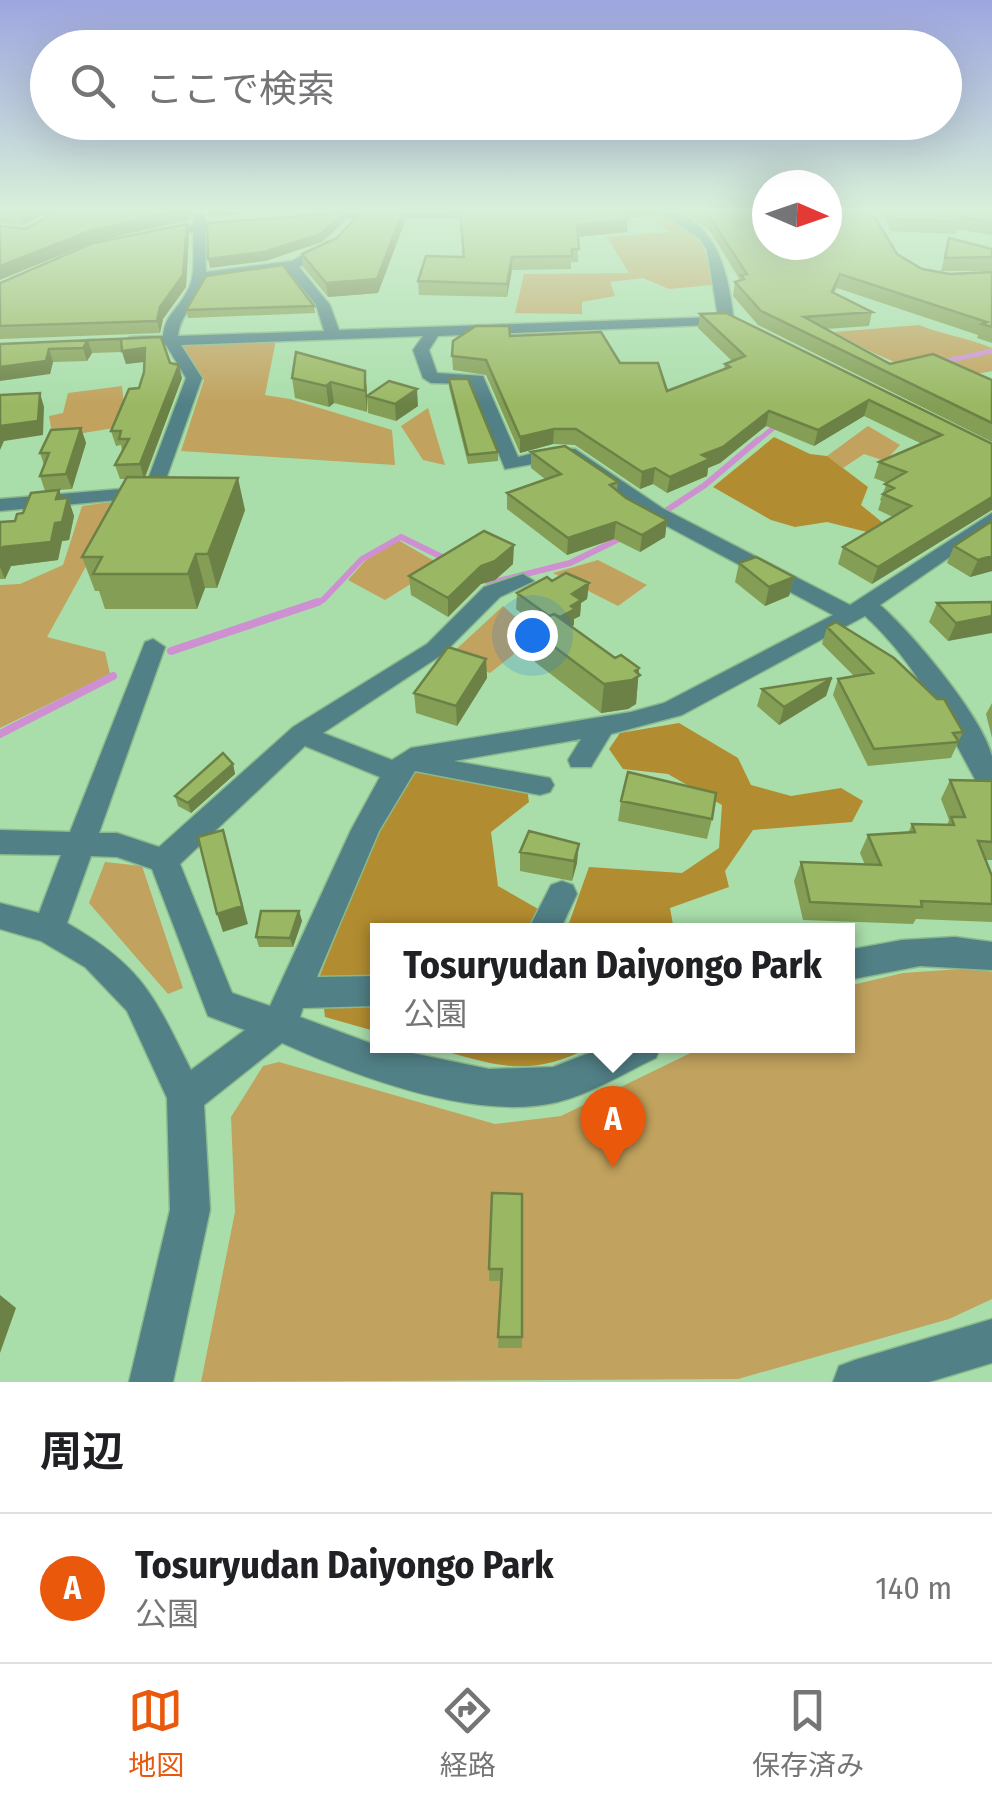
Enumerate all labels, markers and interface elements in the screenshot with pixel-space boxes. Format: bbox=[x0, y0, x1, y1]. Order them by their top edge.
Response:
search box bbox=[30, 30, 962, 140]
icon: search bbox=[65, 58, 120, 113]
text: ここで検索 bbox=[145, 66, 335, 112]
north arrow bbox=[752, 170, 842, 260]
your location bbox=[507, 610, 558, 661]
popup bbox=[370, 923, 855, 1053]
text: Tosuryudan Daiyongo Park bbox=[403, 942, 822, 988]
text: 公園 bbox=[403, 995, 467, 1033]
pin: A bbox=[580, 1086, 646, 1168]
text: 周辺 bbox=[40, 1427, 124, 1477]
text: Tosuryudan Daiyongo Park bbox=[135, 1542, 554, 1588]
text: A bbox=[64, 1569, 81, 1607]
text: 140 m bbox=[875, 1569, 952, 1607]
text: 公園 bbox=[135, 1595, 199, 1633]
tab: 地図 bbox=[128, 1683, 184, 1783]
tab: 経路 bbox=[440, 1683, 496, 1783]
tab: 保存済み bbox=[752, 1683, 864, 1783]

